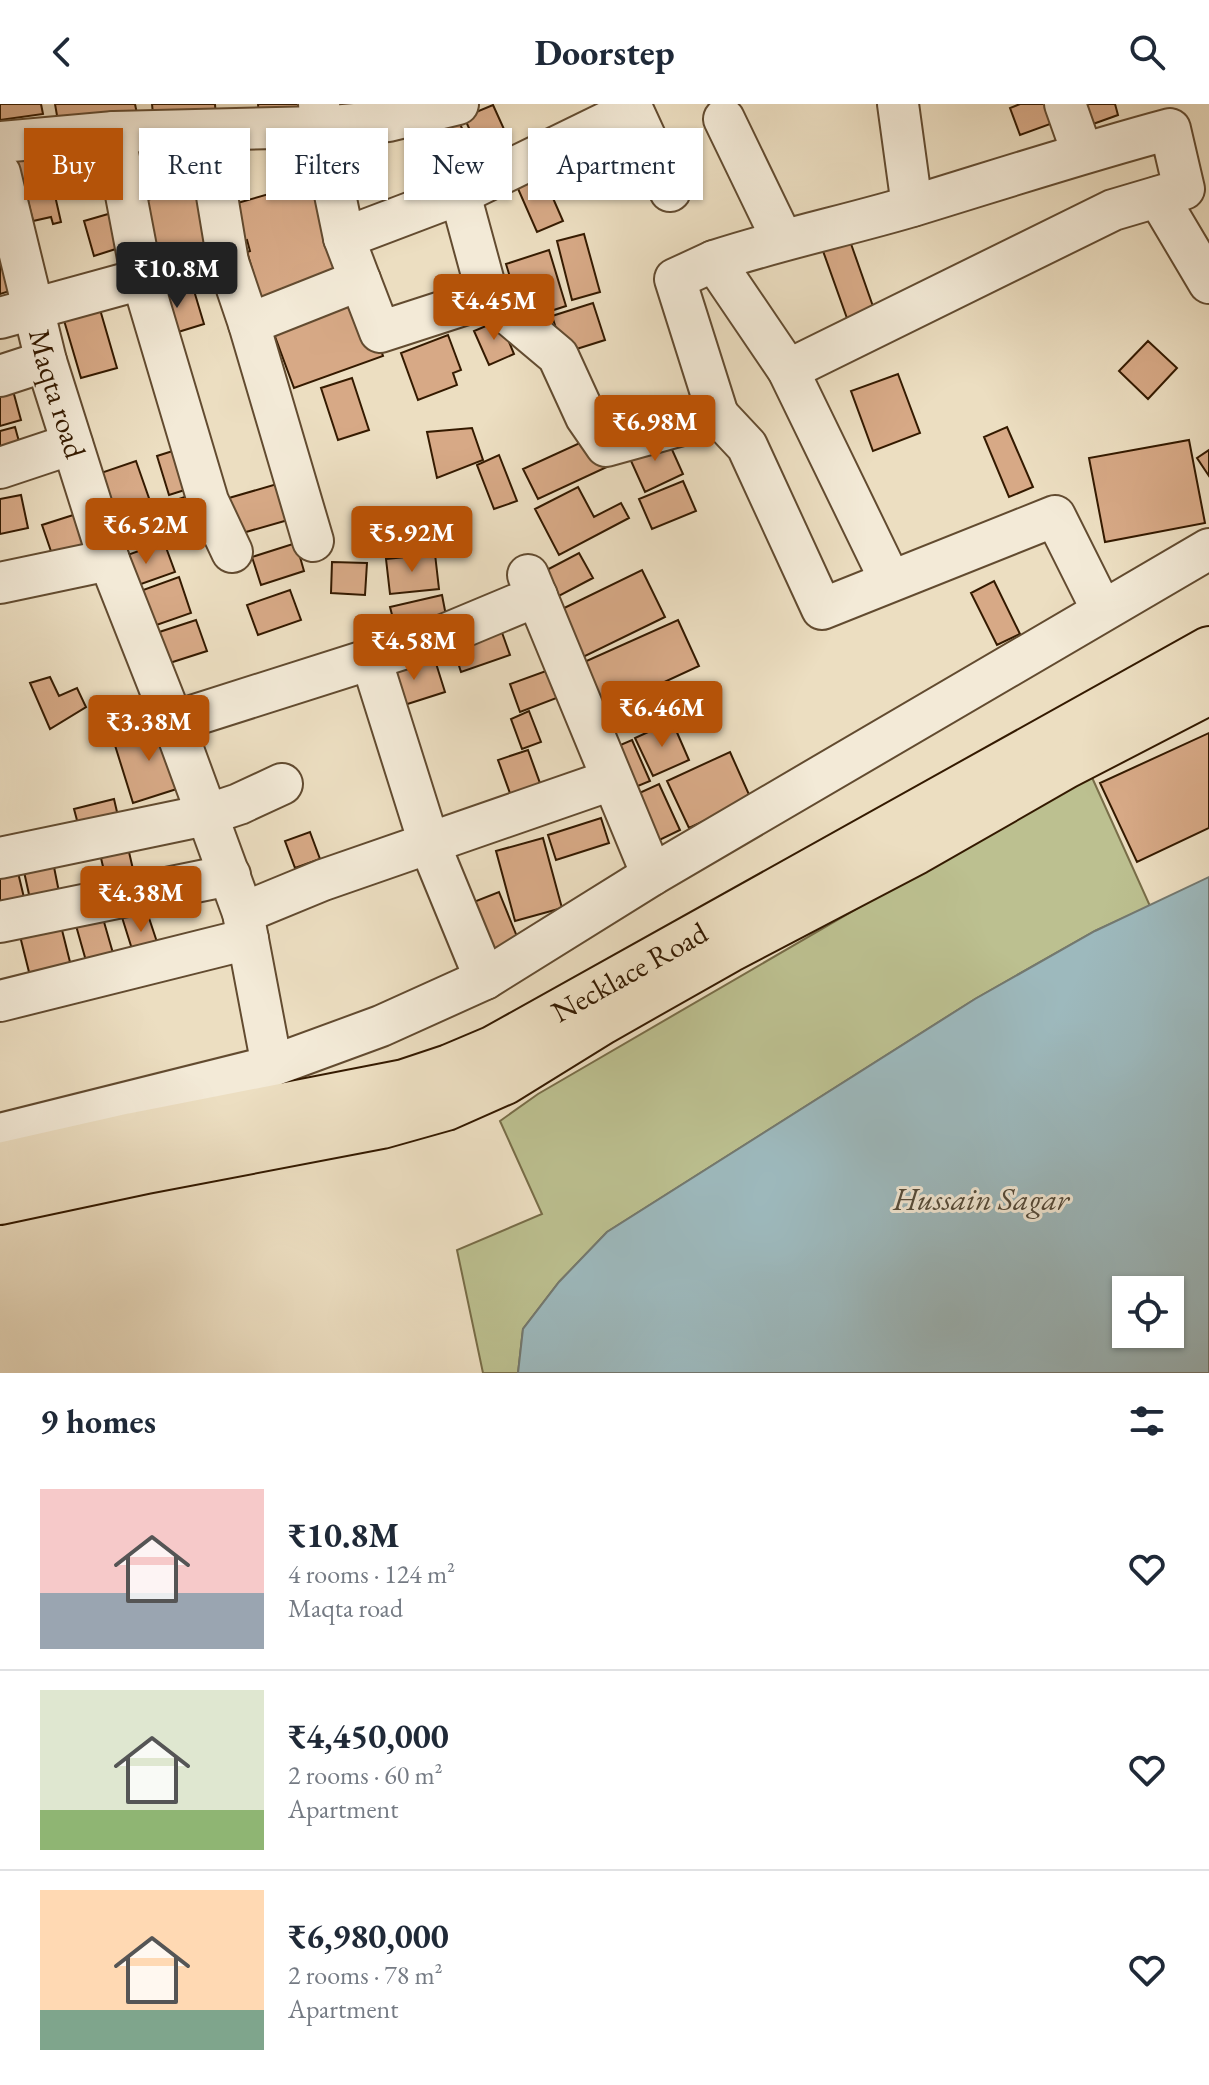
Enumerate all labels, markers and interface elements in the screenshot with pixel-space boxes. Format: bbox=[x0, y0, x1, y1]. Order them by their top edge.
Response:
text: Doorstep bbox=[534, 29, 675, 76]
icon: back bbox=[40, 30, 84, 74]
icon: search bbox=[1125, 30, 1169, 74]
chip: Buy bbox=[24, 128, 123, 200]
chip: Rent bbox=[139, 128, 250, 200]
chip: Filters bbox=[266, 128, 388, 200]
chip: New bbox=[404, 128, 512, 200]
chip: Apartment bbox=[528, 128, 703, 200]
pin: ₹10.8M bbox=[112, 242, 242, 310]
text: ₹10.8M bbox=[134, 251, 220, 285]
pin: ₹4.45M bbox=[429, 274, 559, 342]
text: ₹4.45M bbox=[451, 283, 537, 317]
street label: Maqta road bbox=[20, 325, 96, 464]
pin: ₹6.98M bbox=[590, 395, 720, 463]
text: ₹6.98M bbox=[612, 404, 698, 438]
pin: ₹6.52M bbox=[81, 498, 211, 566]
pin: ₹5.92M bbox=[347, 506, 477, 574]
text: ₹6.52M bbox=[103, 507, 189, 541]
text: ₹5.92M bbox=[369, 515, 455, 549]
pin: ₹4.58M bbox=[349, 614, 479, 682]
text: ₹4.58M bbox=[371, 623, 457, 657]
pin: ₹6.46M bbox=[597, 681, 727, 749]
text: ₹6.46M bbox=[619, 690, 705, 724]
pin: ₹3.38M bbox=[84, 695, 214, 763]
text: ₹3.38M bbox=[106, 704, 192, 738]
pin: ₹4.38M bbox=[76, 866, 206, 934]
text: ₹4.38M bbox=[98, 875, 184, 909]
street label: Necklace Road bbox=[544, 912, 715, 1031]
water label: Hussain Sagar bbox=[892, 1178, 1071, 1220]
map controls bbox=[1112, 1276, 1184, 1348]
button: locate bbox=[1112, 1276, 1184, 1348]
text: 9 homes bbox=[40, 1399, 156, 1443]
icon: filters bbox=[1125, 1399, 1169, 1443]
text: ₹10.8M bbox=[288, 1513, 400, 1557]
icon: home bbox=[104, 1521, 200, 1617]
icon: heart bbox=[1125, 1547, 1169, 1591]
text: 4 rooms · 124 m² bbox=[288, 1557, 455, 1591]
text: Maqta road bbox=[288, 1591, 403, 1625]
text: ₹4,450,000 bbox=[288, 1714, 449, 1758]
icon: home bbox=[104, 1722, 200, 1818]
icon: heart bbox=[1125, 1748, 1169, 1792]
text: 2 rooms · 60 m² bbox=[288, 1758, 443, 1792]
text: Apartment bbox=[288, 1792, 398, 1826]
text: ₹6,980,000 bbox=[288, 1914, 449, 1958]
icon: home bbox=[104, 1922, 200, 2018]
icon: heart bbox=[1125, 1948, 1169, 1992]
text: 2 rooms · 78 m² bbox=[288, 1958, 443, 1992]
text: Apartment bbox=[288, 1992, 398, 2026]

